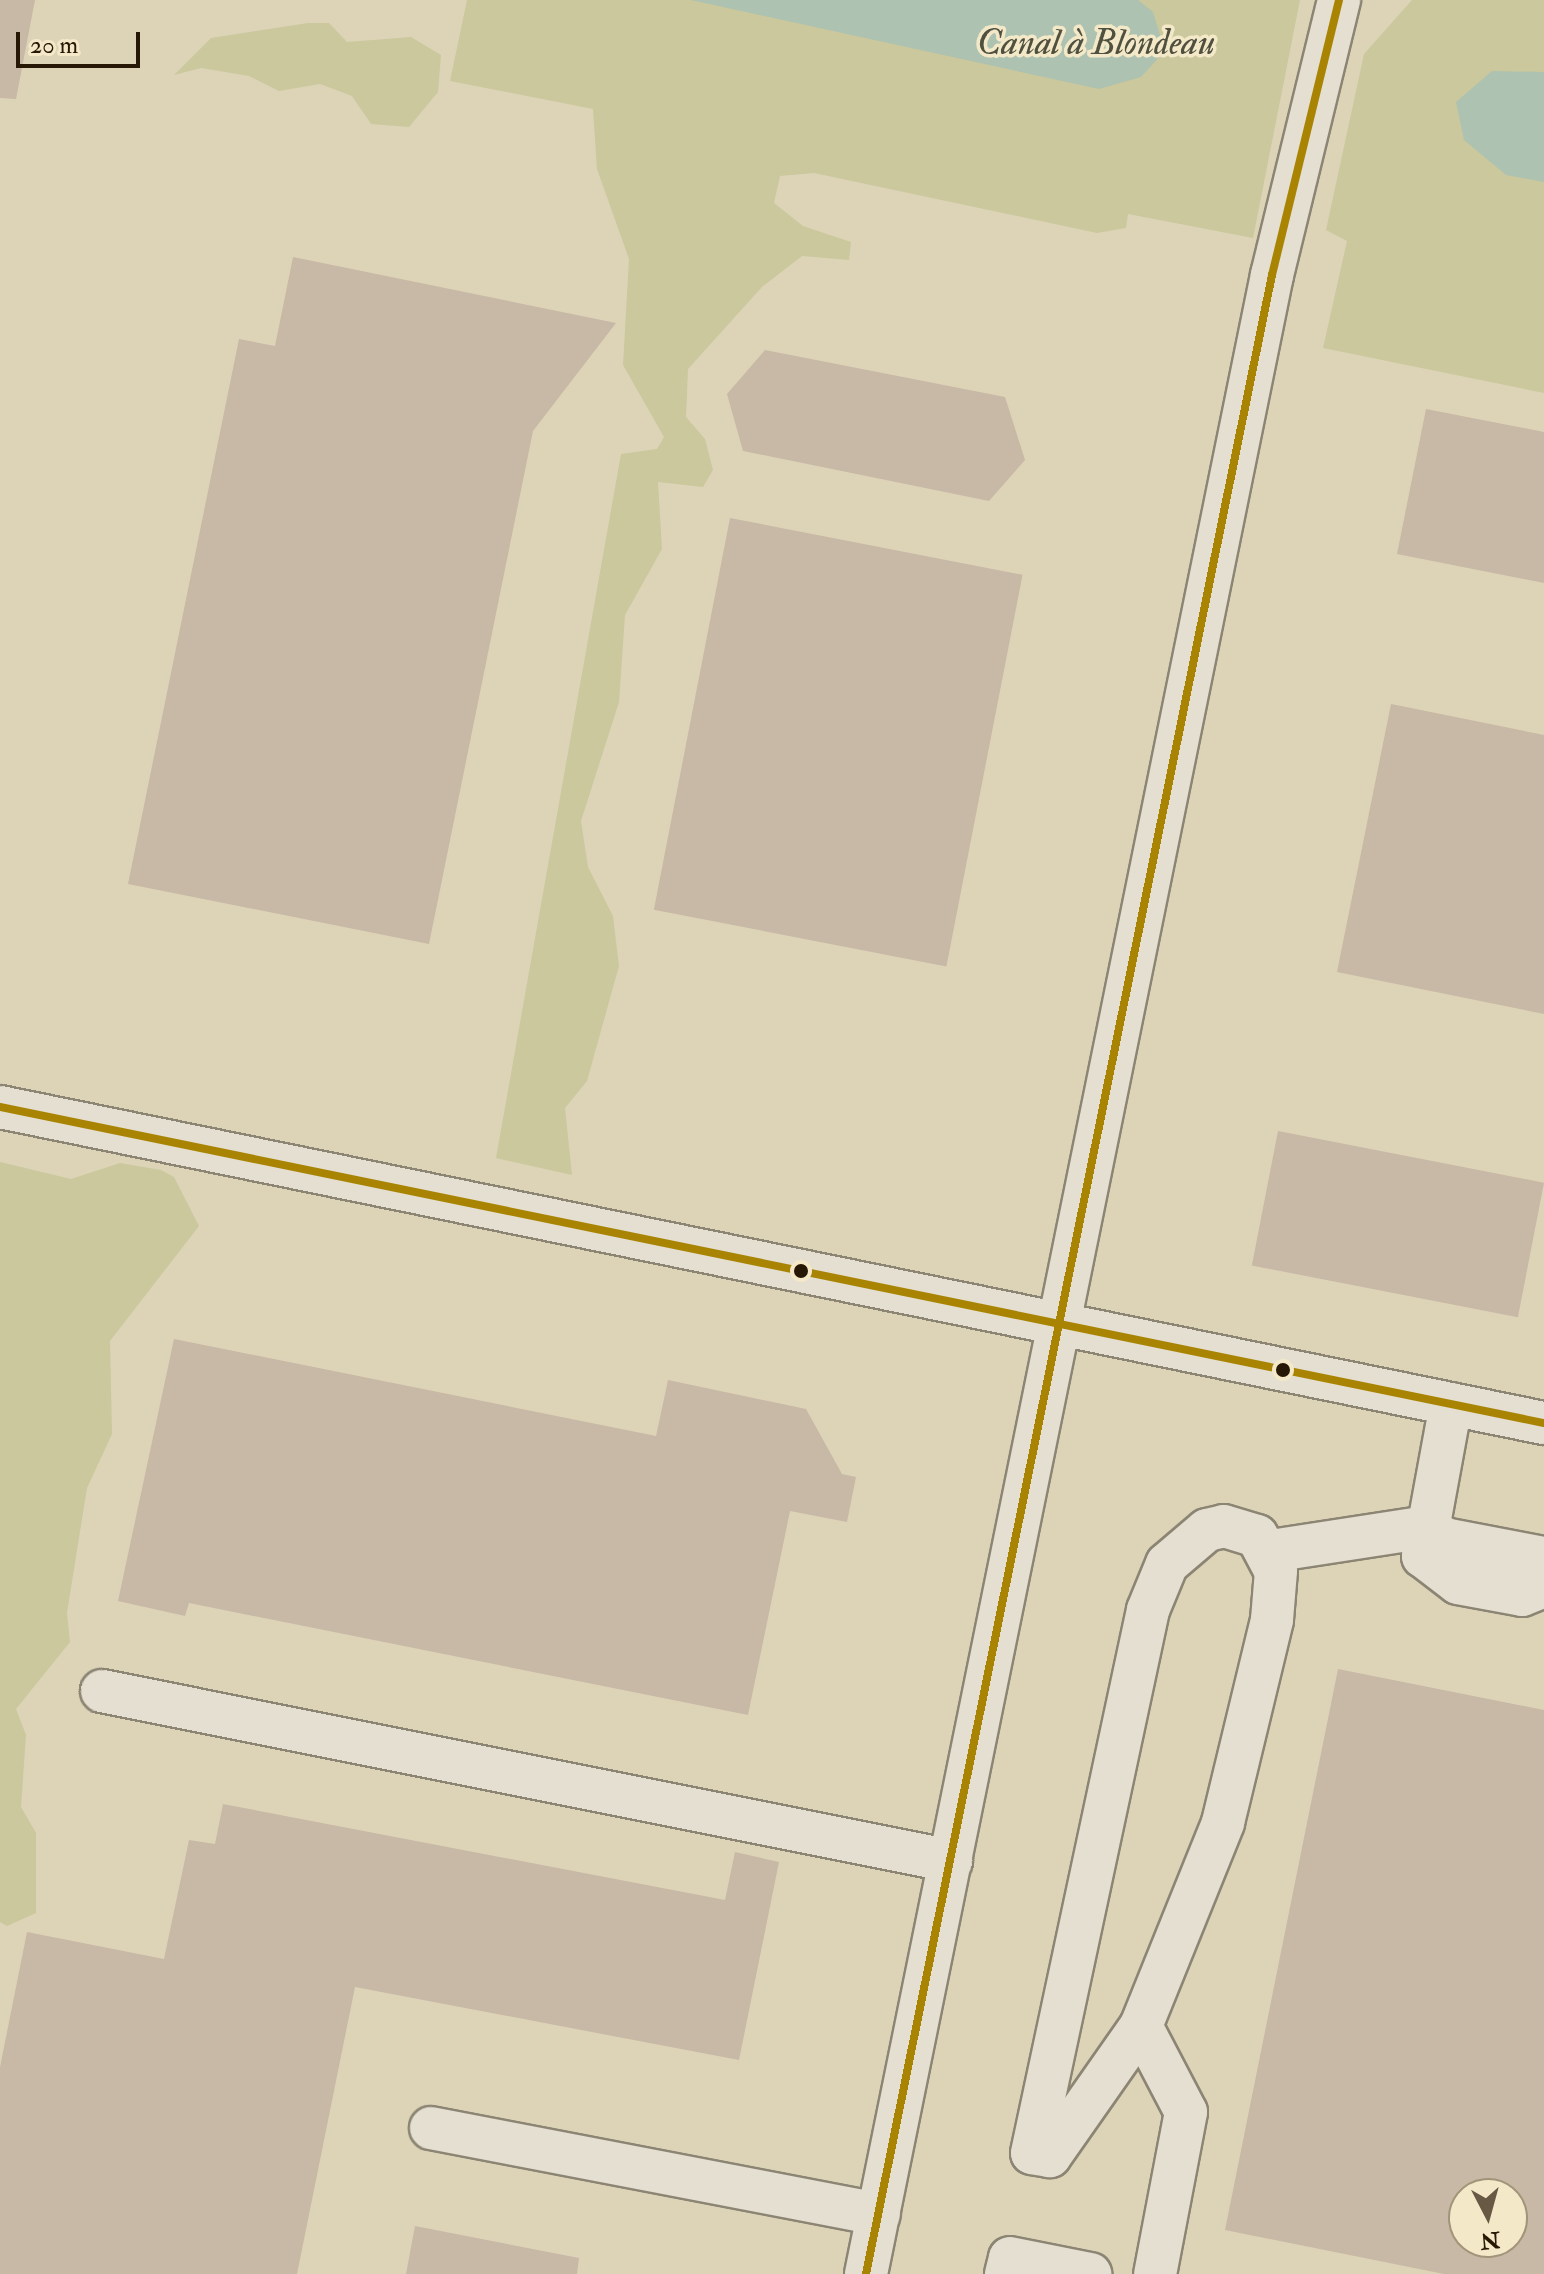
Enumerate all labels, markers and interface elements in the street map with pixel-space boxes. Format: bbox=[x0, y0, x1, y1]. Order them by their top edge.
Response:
scale bar bbox=[20, 16, 144, 66]
water label: Canal à Blondeau bbox=[977, 21, 1215, 65]
text: 20 m bbox=[30, 30, 78, 61]
unlabelled marker bbox=[793, 1263, 809, 1279]
unlabelled marker bbox=[1275, 1362, 1291, 1378]
north arrow bbox=[1448, 2178, 1528, 2258]
text: N bbox=[1479, 2225, 1502, 2255]

